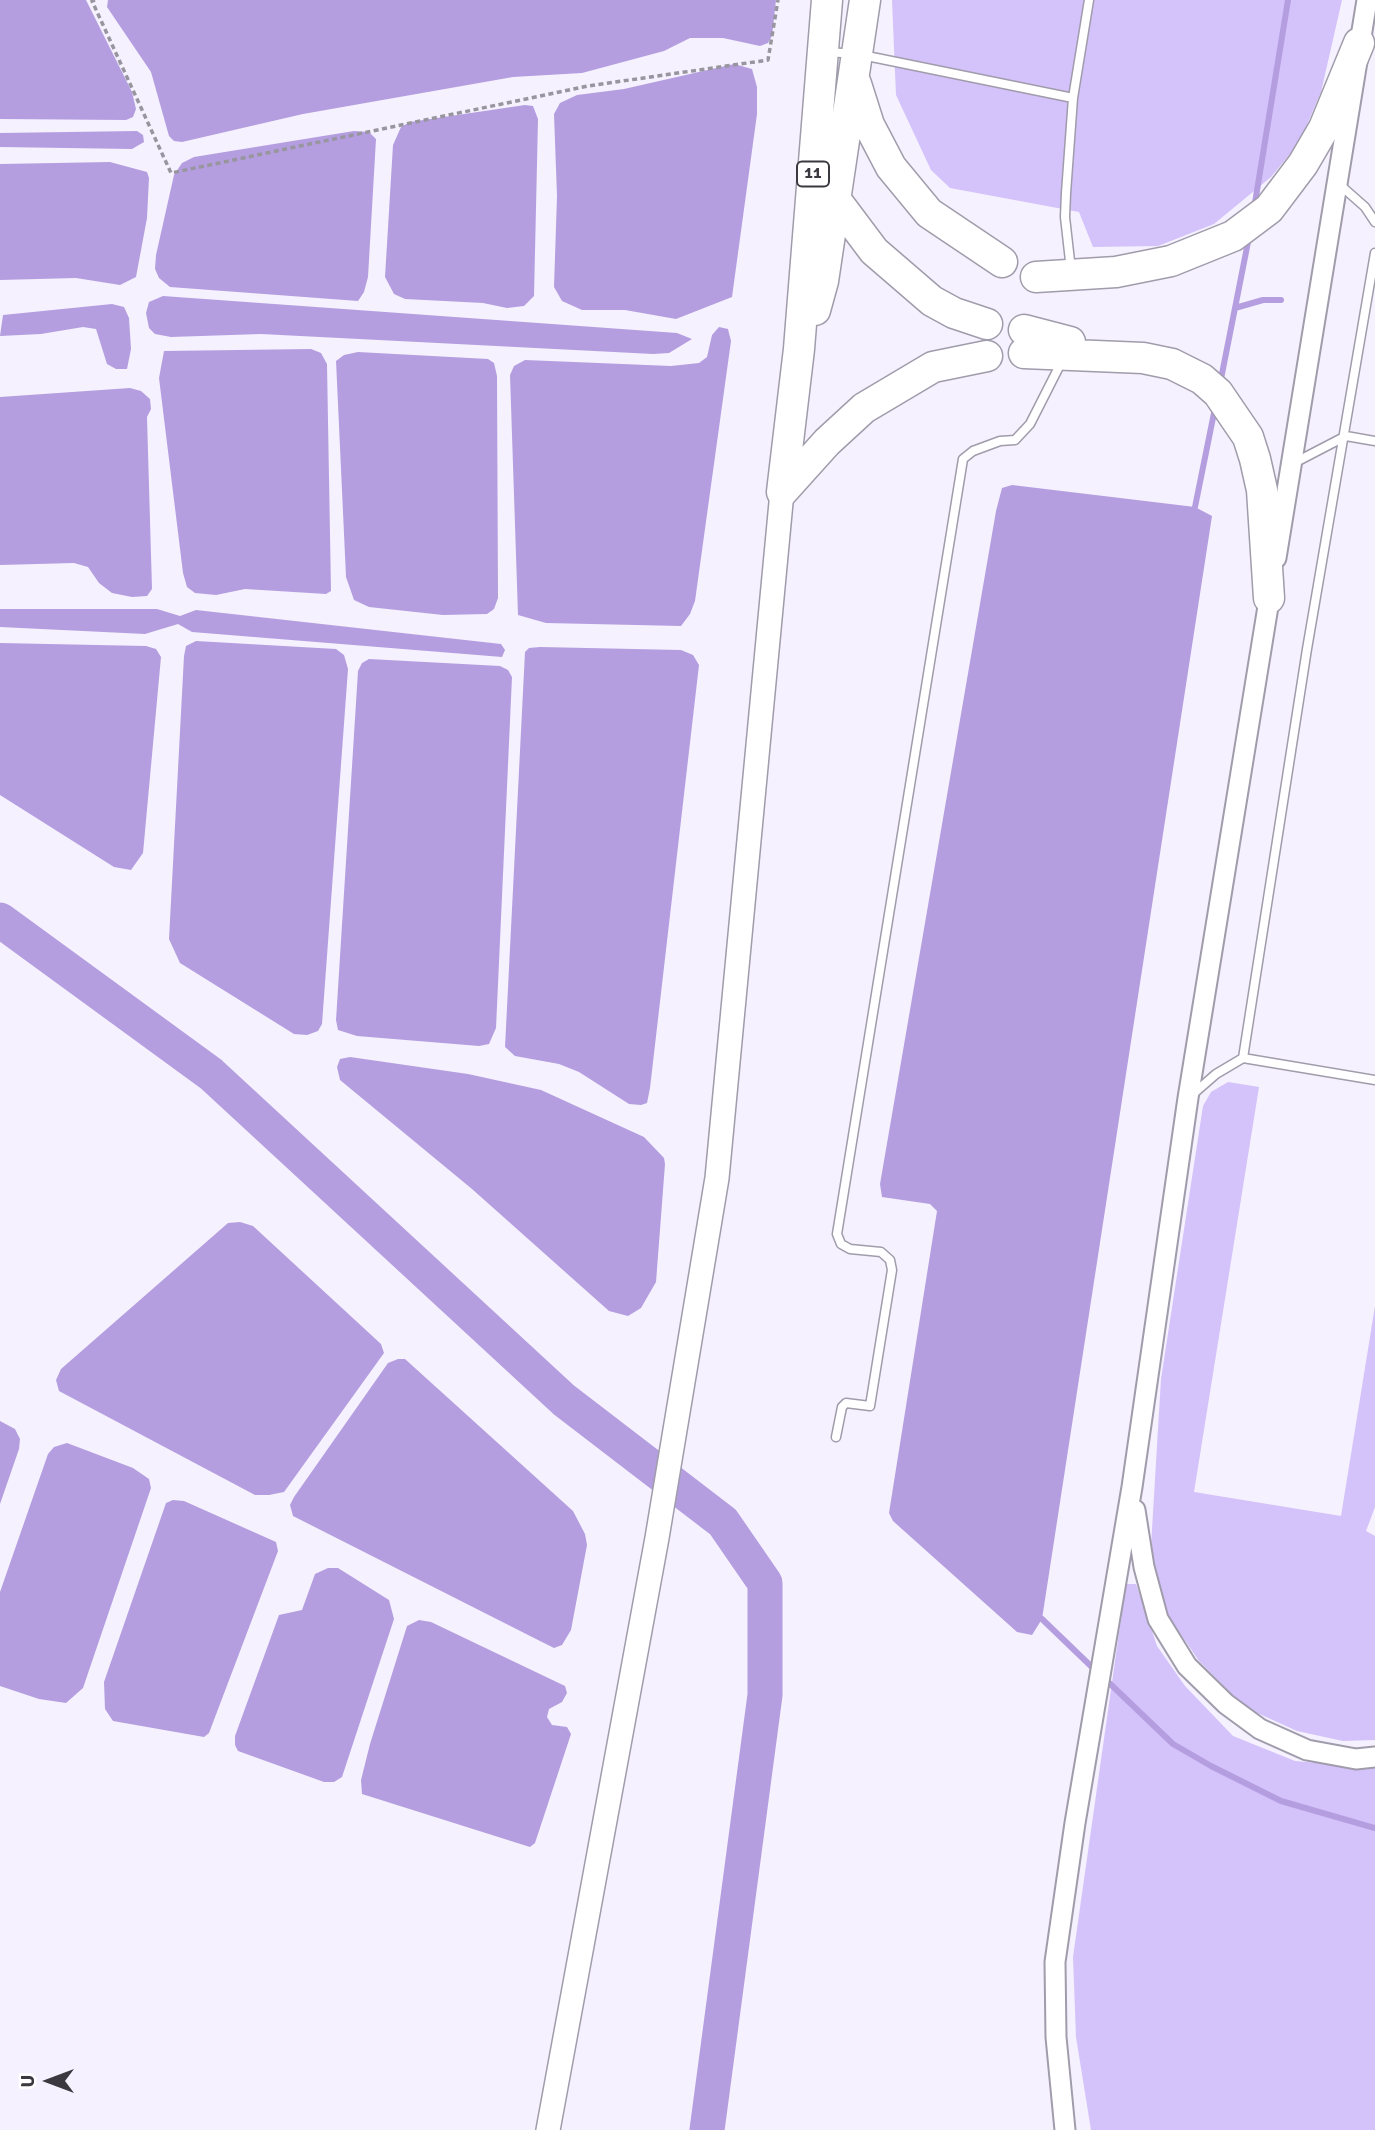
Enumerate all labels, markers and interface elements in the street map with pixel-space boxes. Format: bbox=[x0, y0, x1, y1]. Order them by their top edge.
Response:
road number: 11 bbox=[797, 162, 829, 186]
north arrow bbox=[14, 2046, 84, 2116]
text: U bbox=[16, 2075, 40, 2087]

